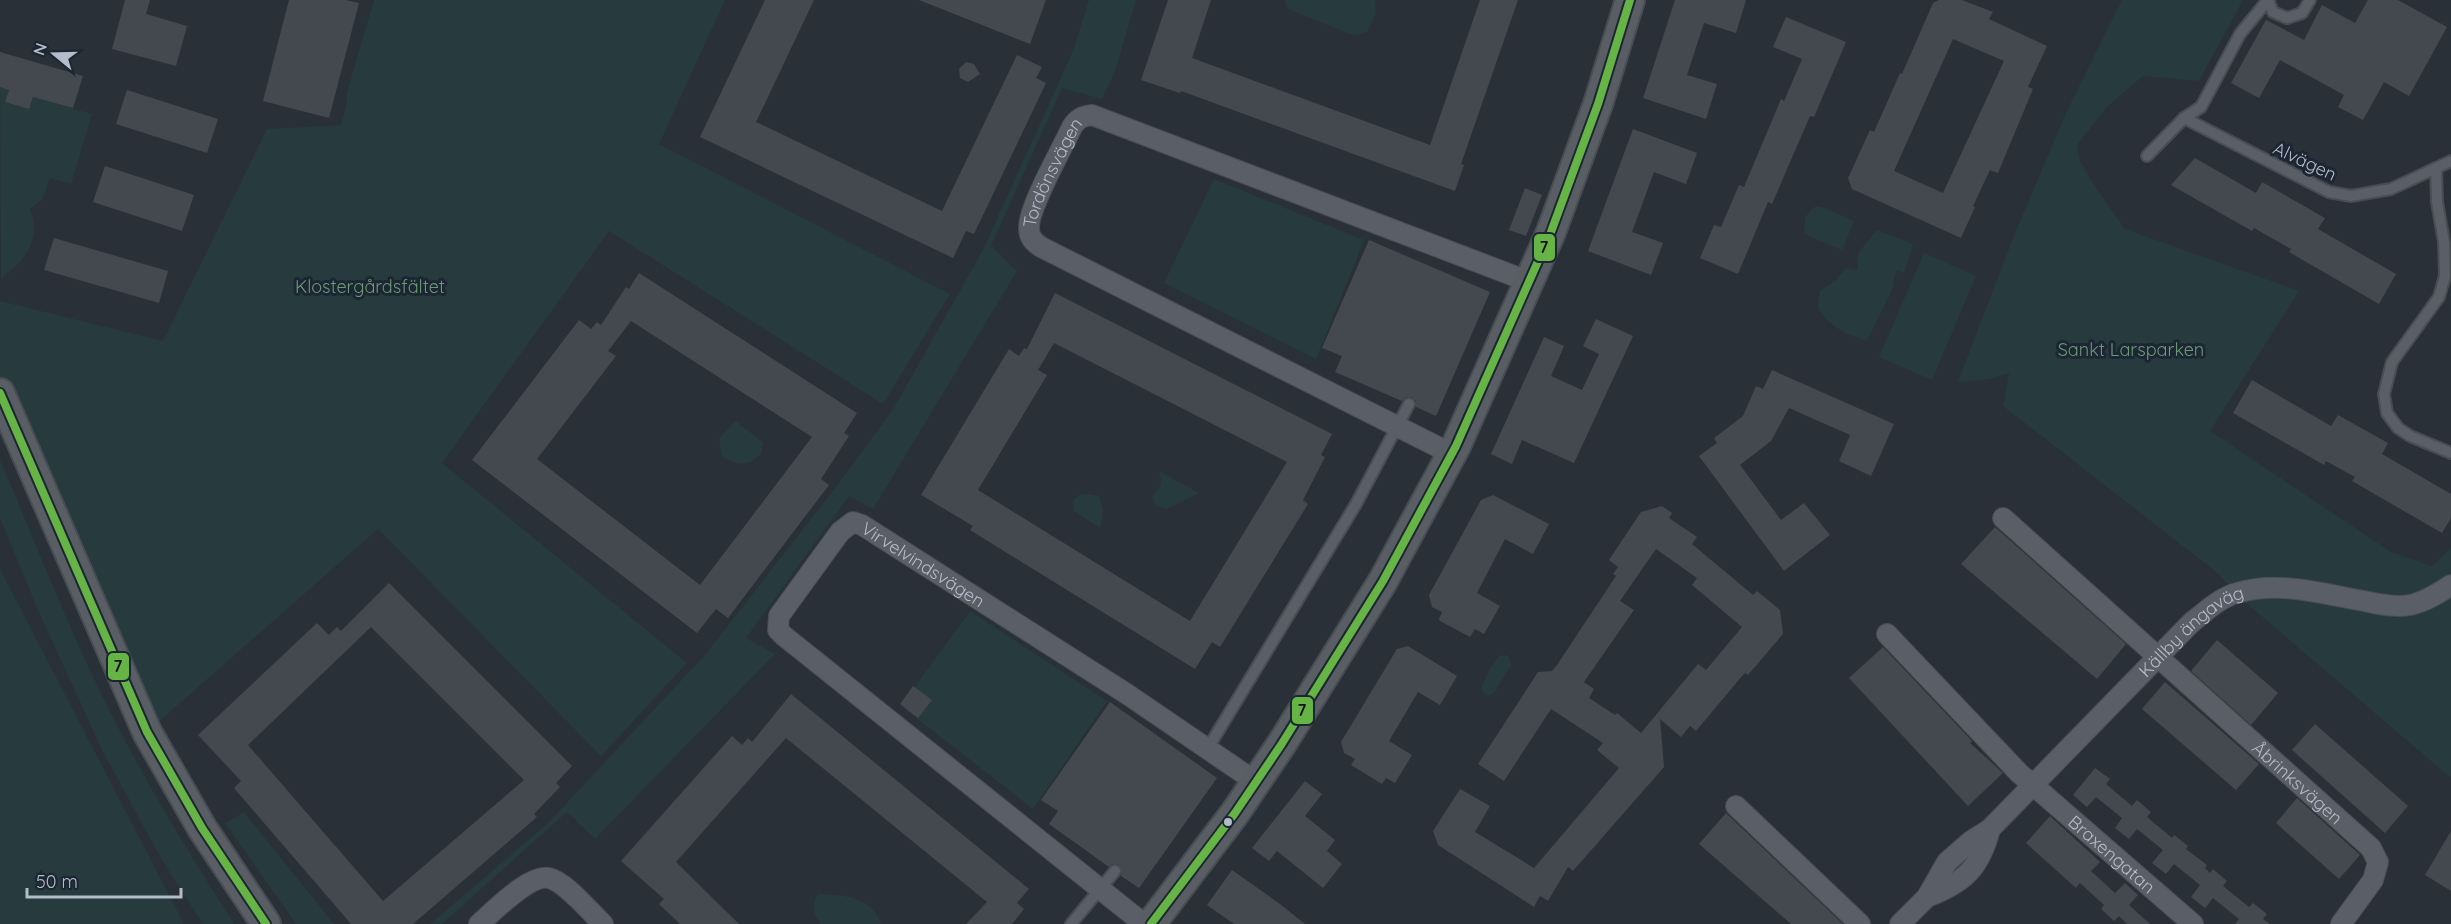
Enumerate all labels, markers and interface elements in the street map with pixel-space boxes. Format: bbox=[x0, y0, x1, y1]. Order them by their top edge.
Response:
north arrow bbox=[24, 24, 84, 84]
text: N bbox=[28, 40, 51, 58]
street label: Tordönsvägen bbox=[1017, 112, 1087, 229]
street label: Alvägen bbox=[2270, 136, 2340, 186]
line badge: 7 bbox=[1533, 233, 1556, 262]
text: 7 bbox=[1540, 237, 1549, 257]
park label: Klostergårdsfältet bbox=[295, 275, 445, 298]
park label: Sankt Larsparken bbox=[2058, 338, 2204, 361]
street label: Virvelvindsvägen bbox=[857, 516, 989, 612]
street label: Källby ängaväg bbox=[2133, 580, 2246, 682]
line badge: 7 bbox=[107, 652, 130, 681]
text: 7 bbox=[114, 656, 123, 676]
line badge: 7 bbox=[1291, 696, 1314, 725]
text: 7 bbox=[1298, 700, 1307, 720]
street label: Åbrinksvägen bbox=[2248, 736, 2348, 829]
street label: Braxengatan bbox=[2064, 810, 2160, 898]
unlabelled marker bbox=[1222, 816, 1234, 828]
scale bar bbox=[27, 861, 182, 899]
text: 50 m bbox=[36, 870, 78, 893]

